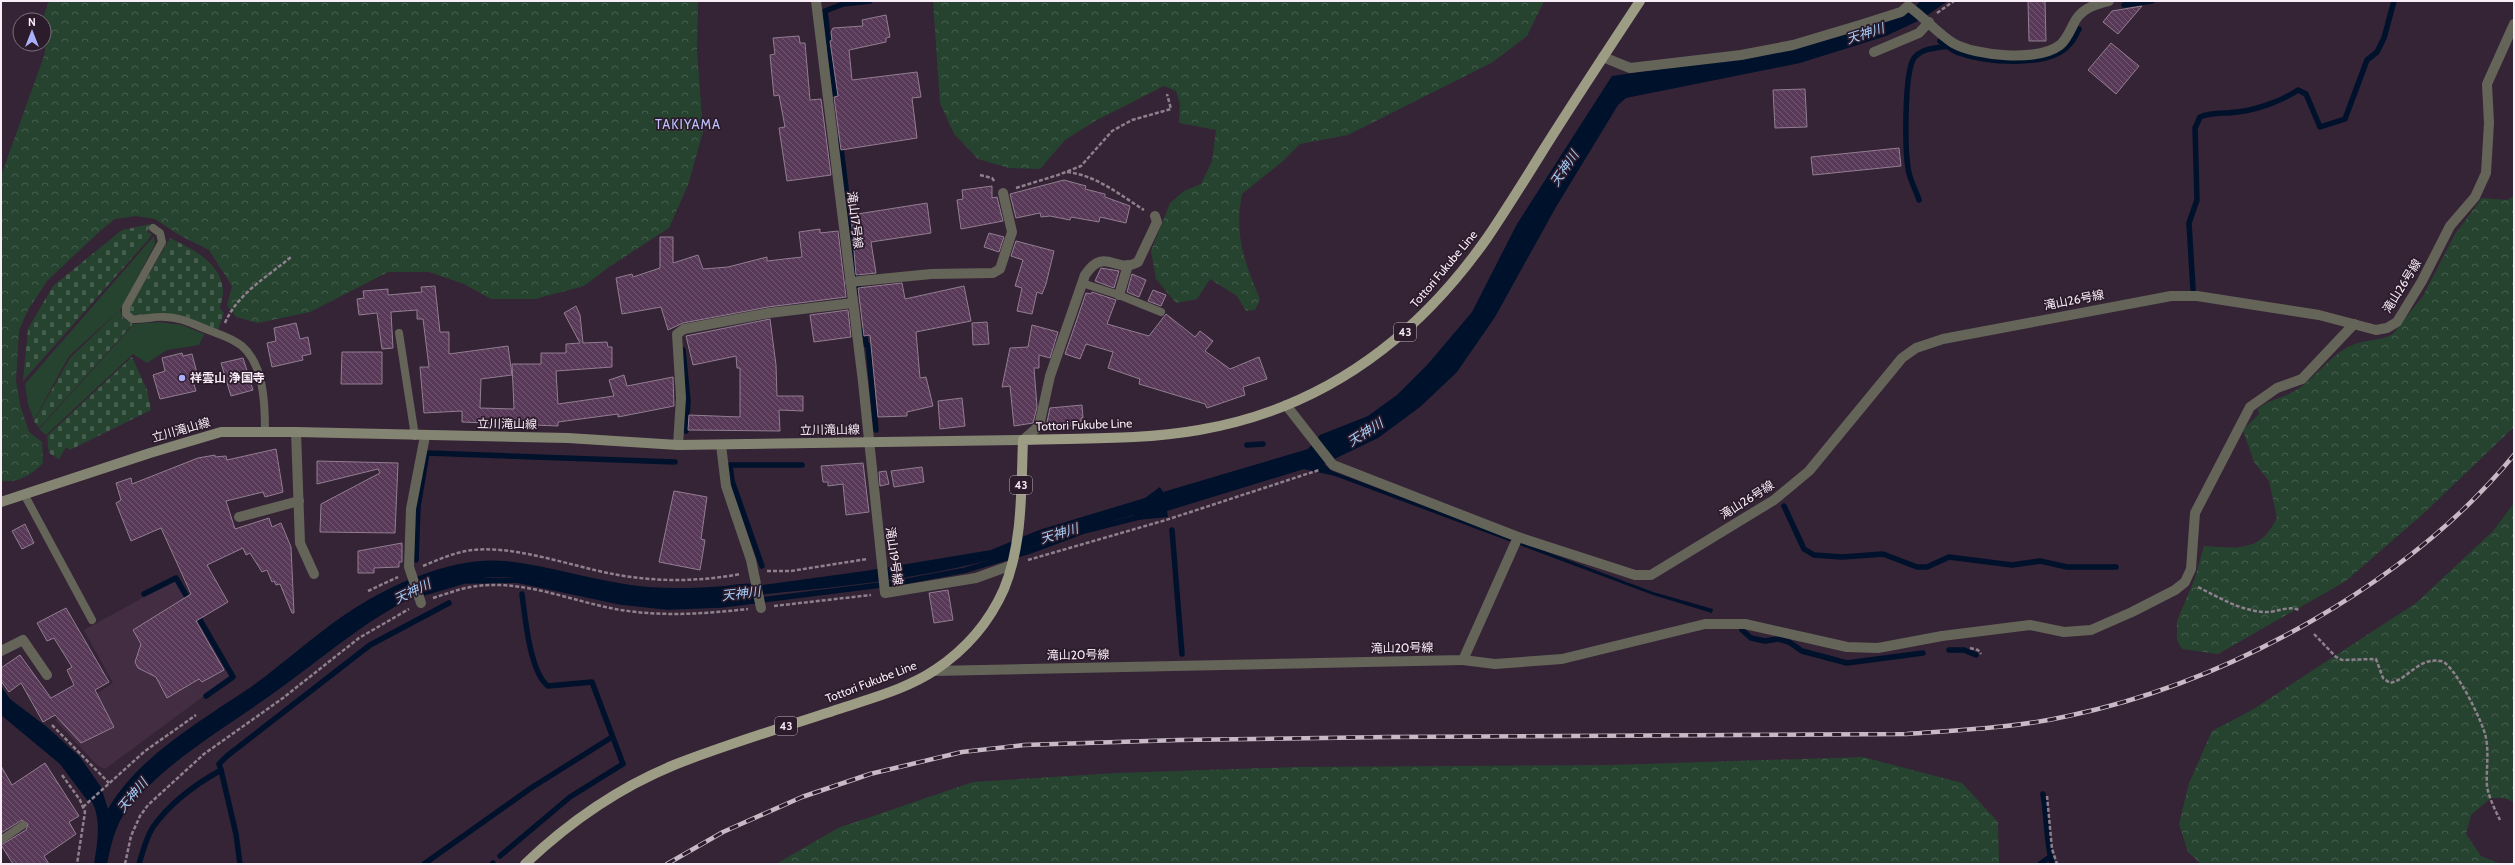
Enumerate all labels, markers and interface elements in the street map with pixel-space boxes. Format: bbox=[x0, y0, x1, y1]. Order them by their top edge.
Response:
north arrow bbox=[12, 12, 52, 52]
text: N bbox=[28, 15, 36, 29]
water label: 天神川 bbox=[1844, 19, 1888, 47]
district label: TAKIYAMA bbox=[655, 116, 721, 132]
water label: 天神川 bbox=[1546, 146, 1583, 189]
street label: 滝山17号線 bbox=[845, 190, 866, 250]
street label: Tottori Fukube Line bbox=[1407, 227, 1480, 310]
street label: 滝山26号線 bbox=[2379, 256, 2424, 316]
street label: 滝山26号線 bbox=[2042, 286, 2105, 313]
road number: 43 bbox=[1394, 323, 1416, 341]
place label: 祥雲山 浄国寺 bbox=[190, 370, 265, 385]
marker: 祥雲山 浄国寺 bbox=[177, 373, 187, 383]
street label: 立川滝山線 bbox=[150, 414, 212, 445]
water label: 天神川 bbox=[1344, 414, 1387, 449]
street label: 立川滝山線 bbox=[477, 415, 537, 432]
street label: Tottori Fukube Line bbox=[1036, 415, 1132, 434]
street label: 立川滝山線 bbox=[800, 421, 860, 438]
road number: 43 bbox=[1010, 476, 1032, 494]
street label: 滝山26号線 bbox=[1717, 477, 1777, 522]
water label: 天神川 bbox=[1038, 519, 1082, 546]
street label: 滝山19号線 bbox=[883, 526, 906, 586]
water label: 天神川 bbox=[391, 574, 435, 607]
water label: 天神川 bbox=[721, 582, 763, 603]
street label: 滝山20号線 bbox=[1371, 639, 1433, 656]
street label: 滝山20号線 bbox=[1047, 646, 1109, 663]
street label: Tottori Fukube Line bbox=[823, 657, 918, 706]
road number: 43 bbox=[775, 717, 797, 735]
water label: 天神川 bbox=[113, 773, 152, 815]

